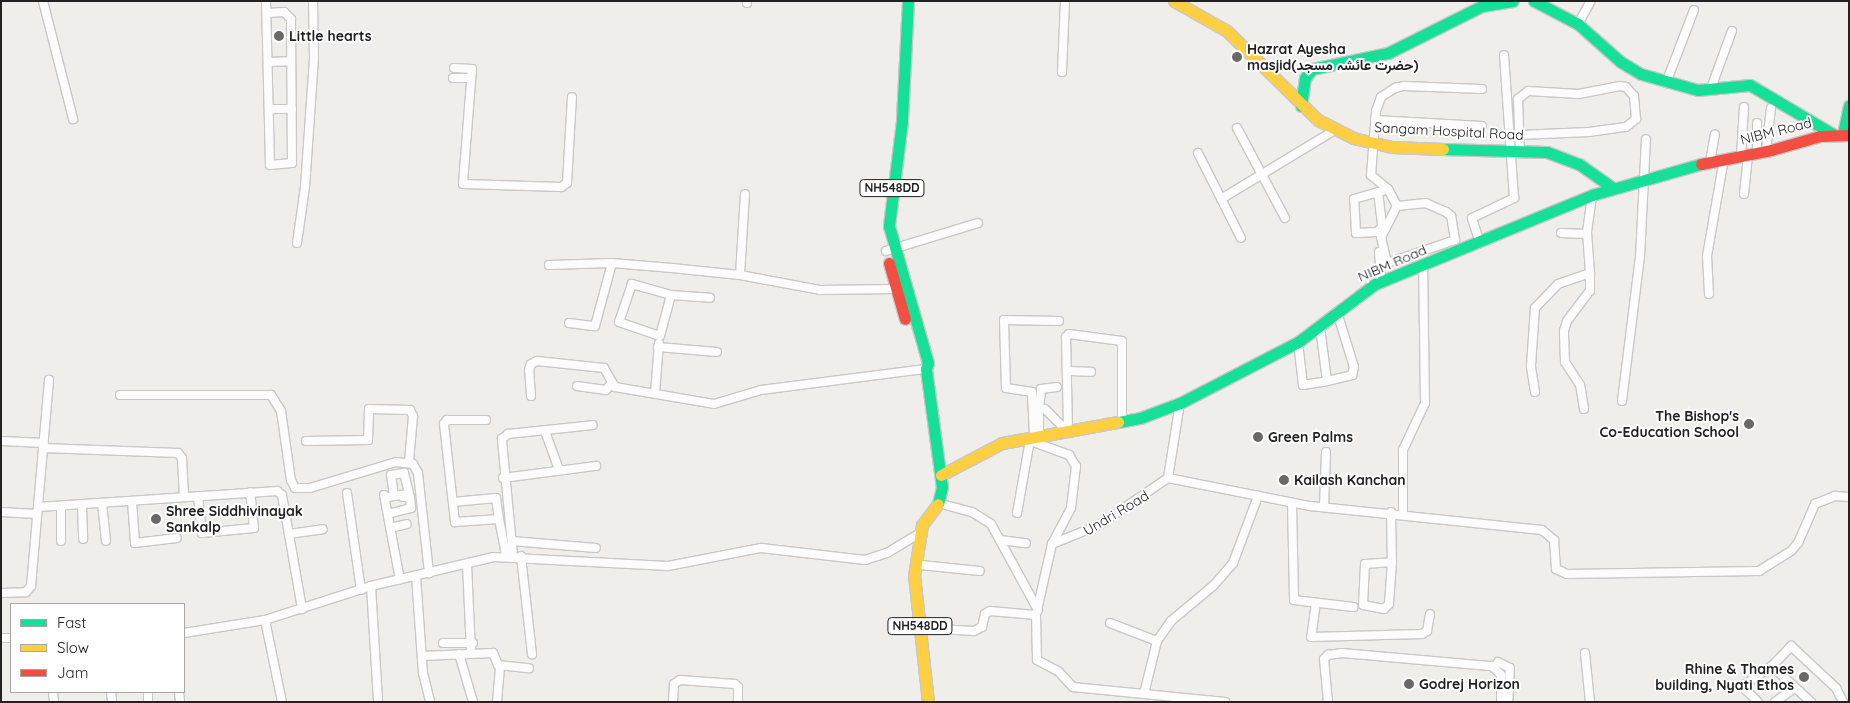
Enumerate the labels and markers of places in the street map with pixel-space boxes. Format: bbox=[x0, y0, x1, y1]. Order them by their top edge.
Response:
place label: Little hearts bbox=[289, 28, 372, 44]
marker: Little hearts bbox=[273, 30, 285, 42]
place label: Hazrat Ayesha masjid(حضرت عائشہ مسجد) bbox=[1247, 41, 1419, 74]
marker: Hazrat Ayesha masjid(حضرت عائشہ مسجد) bbox=[1231, 51, 1243, 63]
place label: The Bishop's Co-Education School bbox=[1600, 408, 1739, 441]
marker: The Bishop's Co-Education School bbox=[1743, 418, 1755, 430]
place label: Green Palms bbox=[1268, 429, 1353, 445]
marker: Green Palms bbox=[1252, 431, 1264, 443]
place label: Kailash Kanchan bbox=[1294, 472, 1406, 488]
marker: Kailash Kanchan bbox=[1278, 474, 1290, 486]
place label: Shree Siddhivinayak Sankalp bbox=[166, 503, 303, 536]
marker: Shree Siddhivinayak Sankalp bbox=[150, 513, 162, 525]
place label: Rhine & Thames building, Nyati Ethos bbox=[1655, 661, 1794, 694]
marker: Rhine & Thames building, Nyati Ethos bbox=[1798, 671, 1810, 683]
place label: Godrej Horizon bbox=[1419, 676, 1520, 692]
marker: Godrej Horizon bbox=[1403, 678, 1415, 690]

